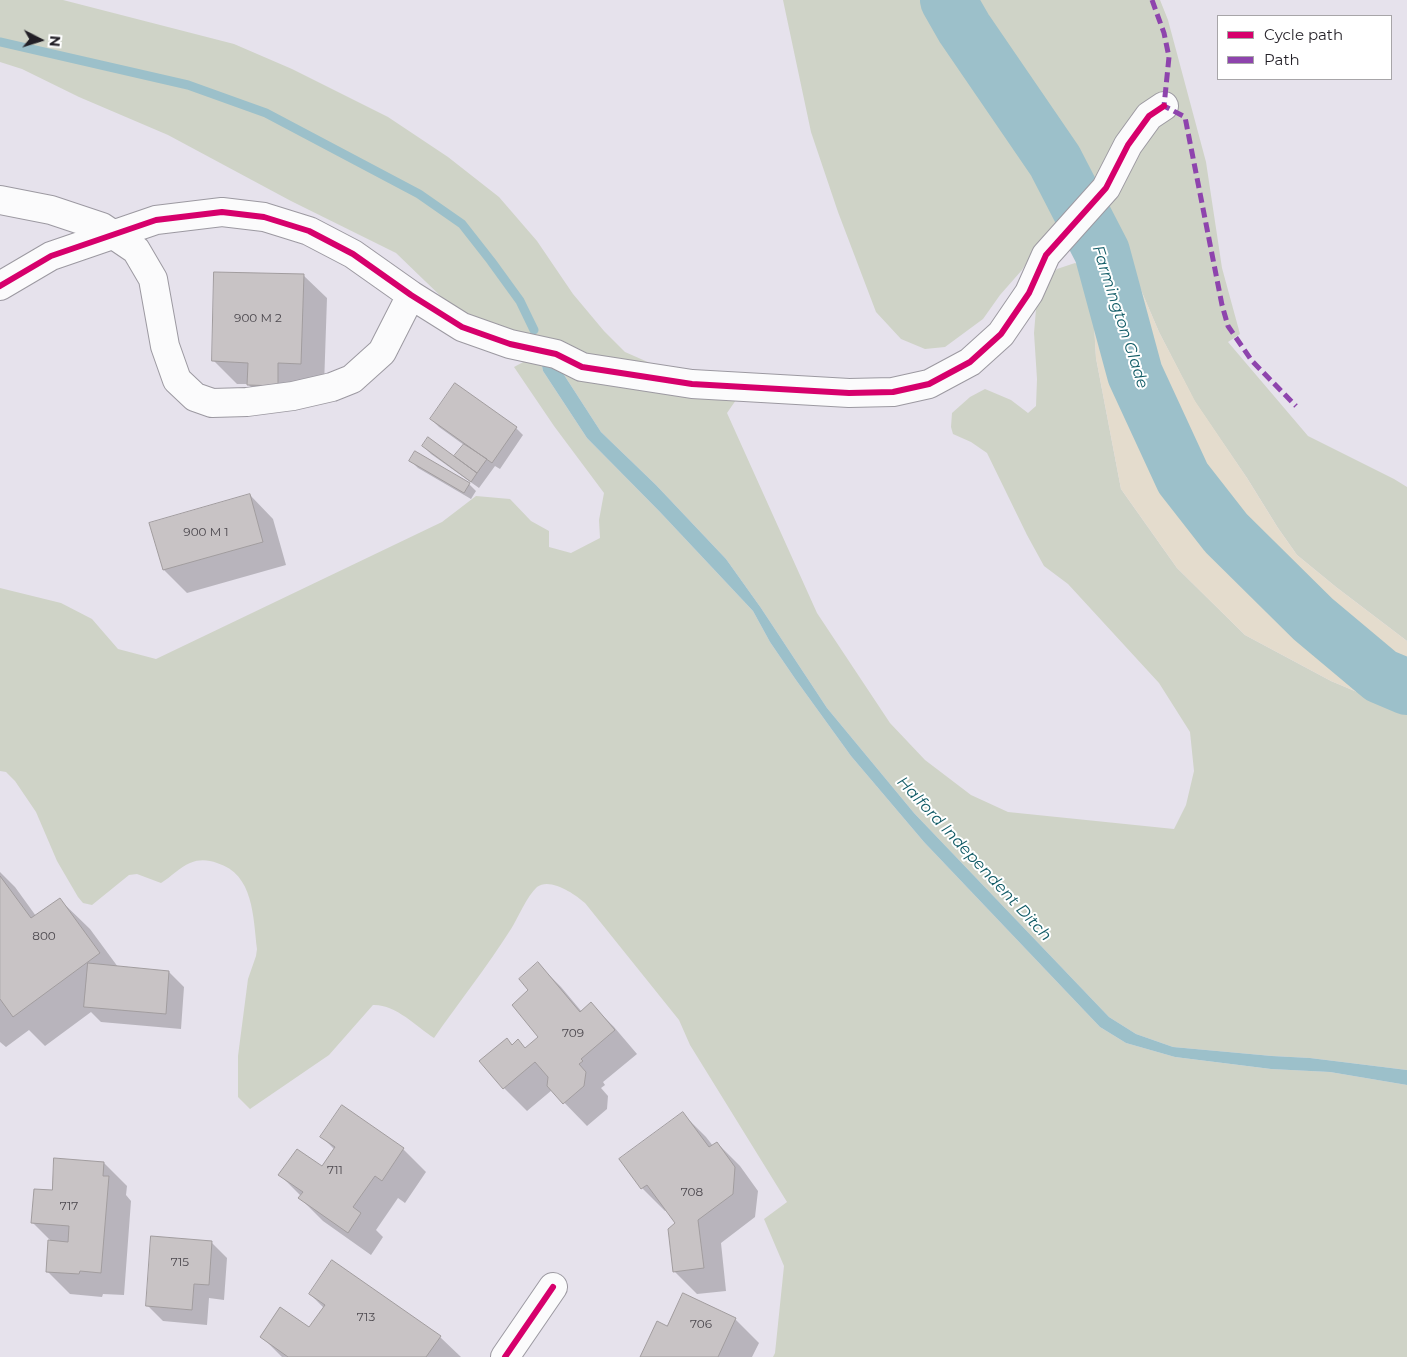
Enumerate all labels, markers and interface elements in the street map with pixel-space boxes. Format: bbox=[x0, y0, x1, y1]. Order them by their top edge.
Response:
north arrow bbox=[15, 15, 65, 65]
legend bbox=[1217, 15, 1392, 80]
text: Cycle path bbox=[1264, 25, 1343, 44]
text: N bbox=[45, 35, 64, 48]
text: Path bbox=[1264, 50, 1300, 69]
water label: Farmington Glade bbox=[1088, 243, 1152, 391]
house number: 900 M 2 bbox=[234, 311, 282, 325]
house number: 900 M 1 bbox=[183, 525, 229, 539]
water label: Halford Independent Ditch bbox=[893, 773, 1055, 945]
house number: 800 bbox=[32, 929, 56, 943]
house number: 709 bbox=[562, 1026, 584, 1040]
house number: 711 bbox=[327, 1163, 343, 1177]
house number: 708 bbox=[681, 1185, 703, 1199]
house number: 717 bbox=[60, 1199, 78, 1213]
house number: 715 bbox=[171, 1255, 189, 1269]
house number: 713 bbox=[357, 1310, 375, 1324]
house number: 706 bbox=[690, 1317, 712, 1331]

